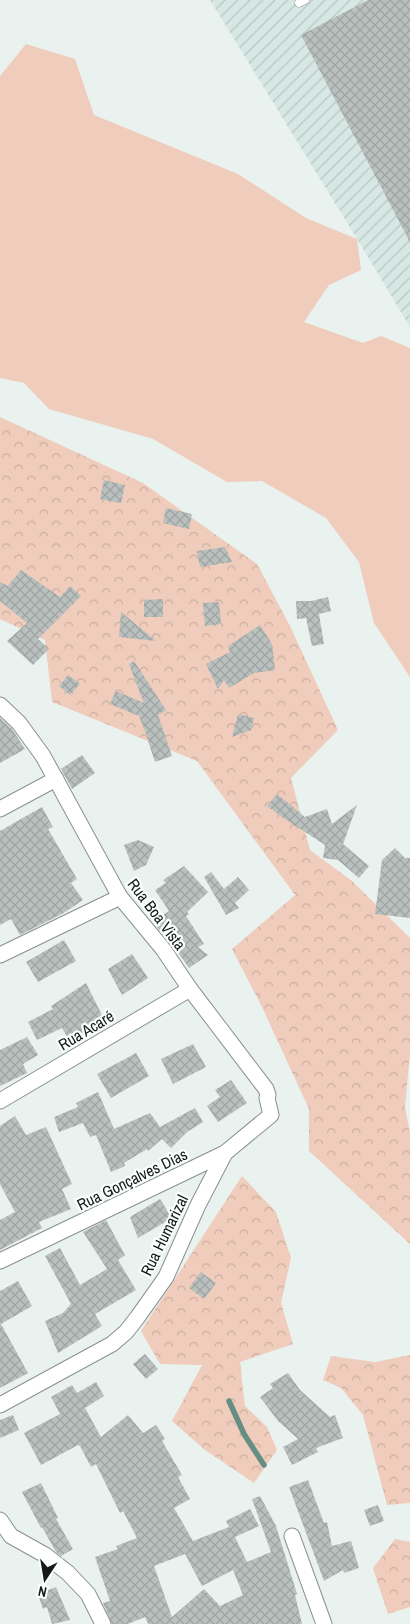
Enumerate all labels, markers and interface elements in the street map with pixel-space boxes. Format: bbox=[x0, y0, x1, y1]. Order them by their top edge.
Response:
street label: Rua Boa Vista bbox=[123, 874, 192, 955]
street label: Rua Acaré bbox=[54, 1005, 118, 1055]
street label: Rua Gonçalves Dias bbox=[73, 1143, 191, 1215]
street label: Rua Humarizal bbox=[135, 1191, 193, 1279]
north arrow bbox=[20, 1554, 70, 1604]
text: N bbox=[36, 1582, 48, 1601]

